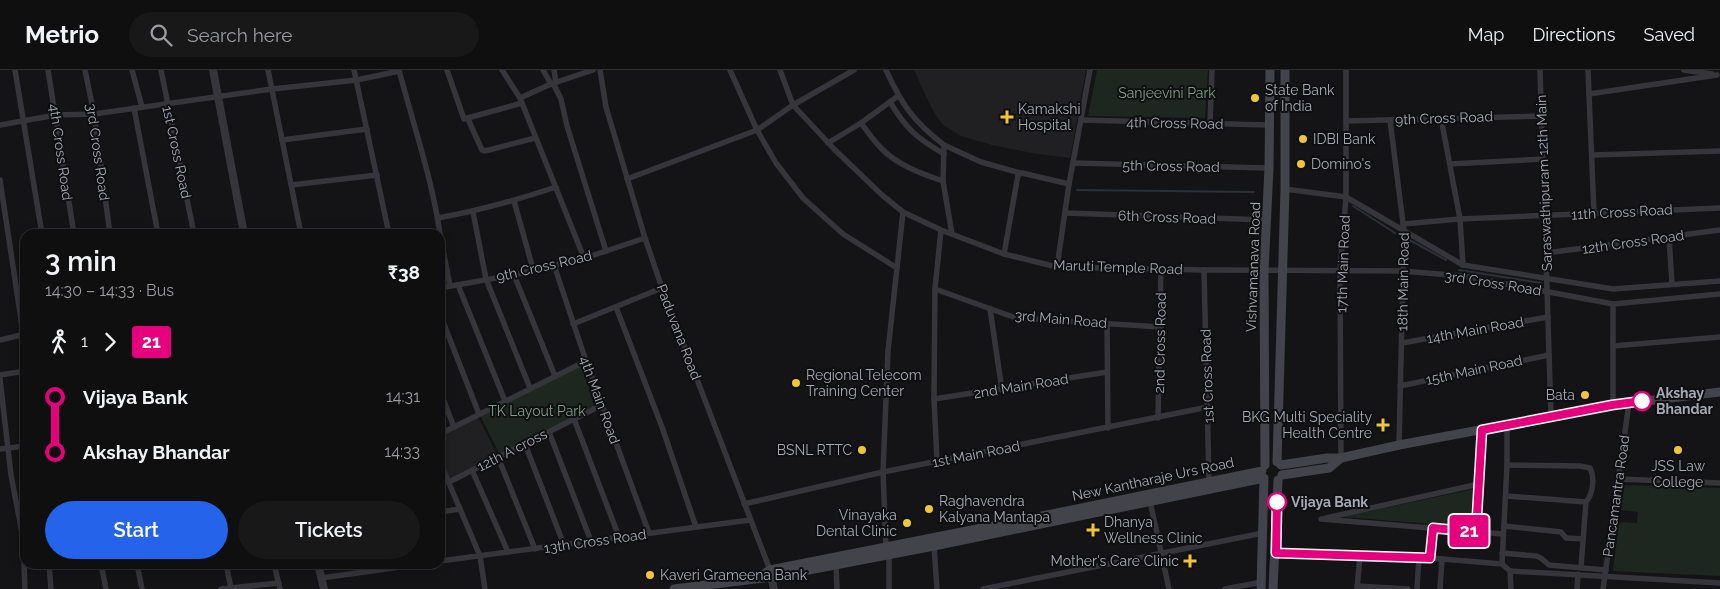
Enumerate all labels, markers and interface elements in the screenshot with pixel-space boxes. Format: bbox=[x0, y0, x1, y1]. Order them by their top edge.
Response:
search box bbox=[129, 12, 479, 57]
text: Metrio bbox=[25, 20, 99, 49]
icon: search bbox=[147, 21, 175, 49]
text: Search here bbox=[187, 24, 292, 46]
text: Map bbox=[1468, 24, 1504, 45]
text: Directions bbox=[1532, 24, 1616, 45]
text: Saved bbox=[1644, 24, 1695, 45]
place label: State Bank of India bbox=[1265, 82, 1335, 114]
park label: Sanjeevini Park bbox=[1118, 85, 1216, 101]
marker: State Bank of India bbox=[1249, 92, 1261, 104]
street label: Saraswathipuram 12th Main bbox=[1533, 94, 1555, 272]
place label: Kamakshi Hospital bbox=[1018, 101, 1081, 133]
street label: 3rd Cross Road bbox=[83, 102, 113, 202]
street label: 4th Cross Road bbox=[46, 103, 76, 201]
street label: 1st Cross Road bbox=[159, 104, 195, 200]
street label: 9th Cross Road bbox=[1395, 108, 1493, 128]
marker: Kamakshi Hospital bbox=[1000, 110, 1014, 124]
street label: 4th Cross Road bbox=[1126, 114, 1224, 132]
place label: IDBI Bank bbox=[1313, 131, 1376, 147]
marker: IDBI Bank bbox=[1297, 133, 1309, 145]
place label: Domino's bbox=[1311, 156, 1371, 172]
street label: 5th Cross Road bbox=[1122, 157, 1220, 175]
marker: Domino's bbox=[1295, 158, 1307, 170]
street label: 11th Cross Road bbox=[1571, 201, 1673, 223]
street label: Vishvamanava Road bbox=[1243, 202, 1263, 332]
street label: 6th Cross Road bbox=[1118, 207, 1216, 227]
street label: 17th Main Road bbox=[1333, 215, 1353, 313]
street label: 12th Cross Road bbox=[1581, 227, 1685, 257]
street label: 18th Main Road bbox=[1394, 232, 1412, 332]
text: 3 min bbox=[45, 245, 117, 278]
street label: 9th Cross Road bbox=[494, 247, 594, 285]
street label: Maruti Temple Road bbox=[1053, 257, 1183, 277]
text: ₹38 bbox=[388, 261, 420, 283]
street label: 3rd Cross Road bbox=[1443, 267, 1543, 299]
text: 14:30 – 14:33 · Bus bbox=[45, 281, 174, 300]
street label: Paduvana Road bbox=[653, 282, 705, 382]
street label: 2nd Cross Road bbox=[1151, 292, 1169, 394]
street label: 3rd Main Road bbox=[1014, 307, 1108, 331]
street label: 14th Main Road bbox=[1425, 314, 1525, 346]
icon: walk bbox=[45, 328, 73, 356]
icon: forward bbox=[96, 328, 124, 356]
street label: 1st Cross Road bbox=[1197, 329, 1217, 423]
text: 21 bbox=[142, 331, 161, 352]
text: 1 bbox=[81, 332, 88, 351]
street label: 15th Main Road bbox=[1424, 352, 1524, 388]
street label: 4th Main Road bbox=[577, 354, 623, 446]
place label: Regional Telecom Training Center bbox=[806, 367, 922, 399]
street label: 2nd Main Road bbox=[972, 371, 1070, 401]
marker: Regional Telecom Training Center bbox=[790, 377, 802, 389]
place label: Akshay Bhandar bbox=[1656, 385, 1714, 417]
text: Vijaya Bank bbox=[83, 386, 188, 408]
text: 14:31 bbox=[386, 387, 420, 406]
place label: Bata bbox=[1546, 387, 1575, 403]
marker: Bata bbox=[1579, 389, 1591, 401]
marker: Akshay Bhandar bbox=[1632, 391, 1652, 411]
park label: TK Layout Park bbox=[488, 403, 586, 419]
place label: BKG Multi Speciality Health Centre bbox=[1242, 409, 1372, 441]
marker: BKG Multi Speciality Health Centre bbox=[1376, 418, 1390, 432]
street label: 12th A cross bbox=[474, 425, 550, 474]
street label: Pancamantra Road bbox=[1600, 434, 1632, 558]
street label: 1st Main Road bbox=[931, 438, 1021, 470]
text: Akshay Bhandar bbox=[83, 441, 230, 463]
text: 14:33 bbox=[384, 442, 420, 461]
place label: BSNL RTTC bbox=[777, 442, 852, 458]
marker: BSNL RTTC bbox=[856, 444, 868, 456]
marker: JSS Law College bbox=[1672, 444, 1684, 456]
street label: New Kantharaje Urs Road bbox=[1071, 454, 1235, 504]
place label: JSS Law College bbox=[1651, 458, 1706, 490]
marker: Vijaya Bank bbox=[1267, 492, 1287, 512]
place label: Raghavendra Kalyana Mantapa bbox=[939, 493, 1050, 525]
place label: Vijaya Bank bbox=[1291, 494, 1368, 510]
button: Start bbox=[45, 501, 228, 559]
button: Tickets bbox=[238, 501, 420, 559]
marker: Raghavendra Kalyana Mantapa bbox=[923, 503, 935, 515]
place label: Vinayaka Dental Clinic bbox=[816, 507, 897, 539]
place label: Dhanya Wellness Clinic bbox=[1104, 514, 1203, 546]
line badge: 21 bbox=[1446, 515, 1492, 547]
marker: Vinayaka Dental Clinic bbox=[901, 517, 913, 529]
text: 21 bbox=[1459, 520, 1479, 541]
marker: Dhanya Wellness Clinic bbox=[1086, 523, 1100, 537]
street label: 13th Cross Road bbox=[543, 526, 647, 556]
place label: Mother's Care Clinic bbox=[1051, 553, 1179, 569]
marker: Mother's Care Clinic bbox=[1183, 554, 1197, 568]
place label: Kaveri Grameena Bank bbox=[660, 567, 808, 583]
marker: Kaveri Grameena Bank bbox=[644, 569, 656, 581]

